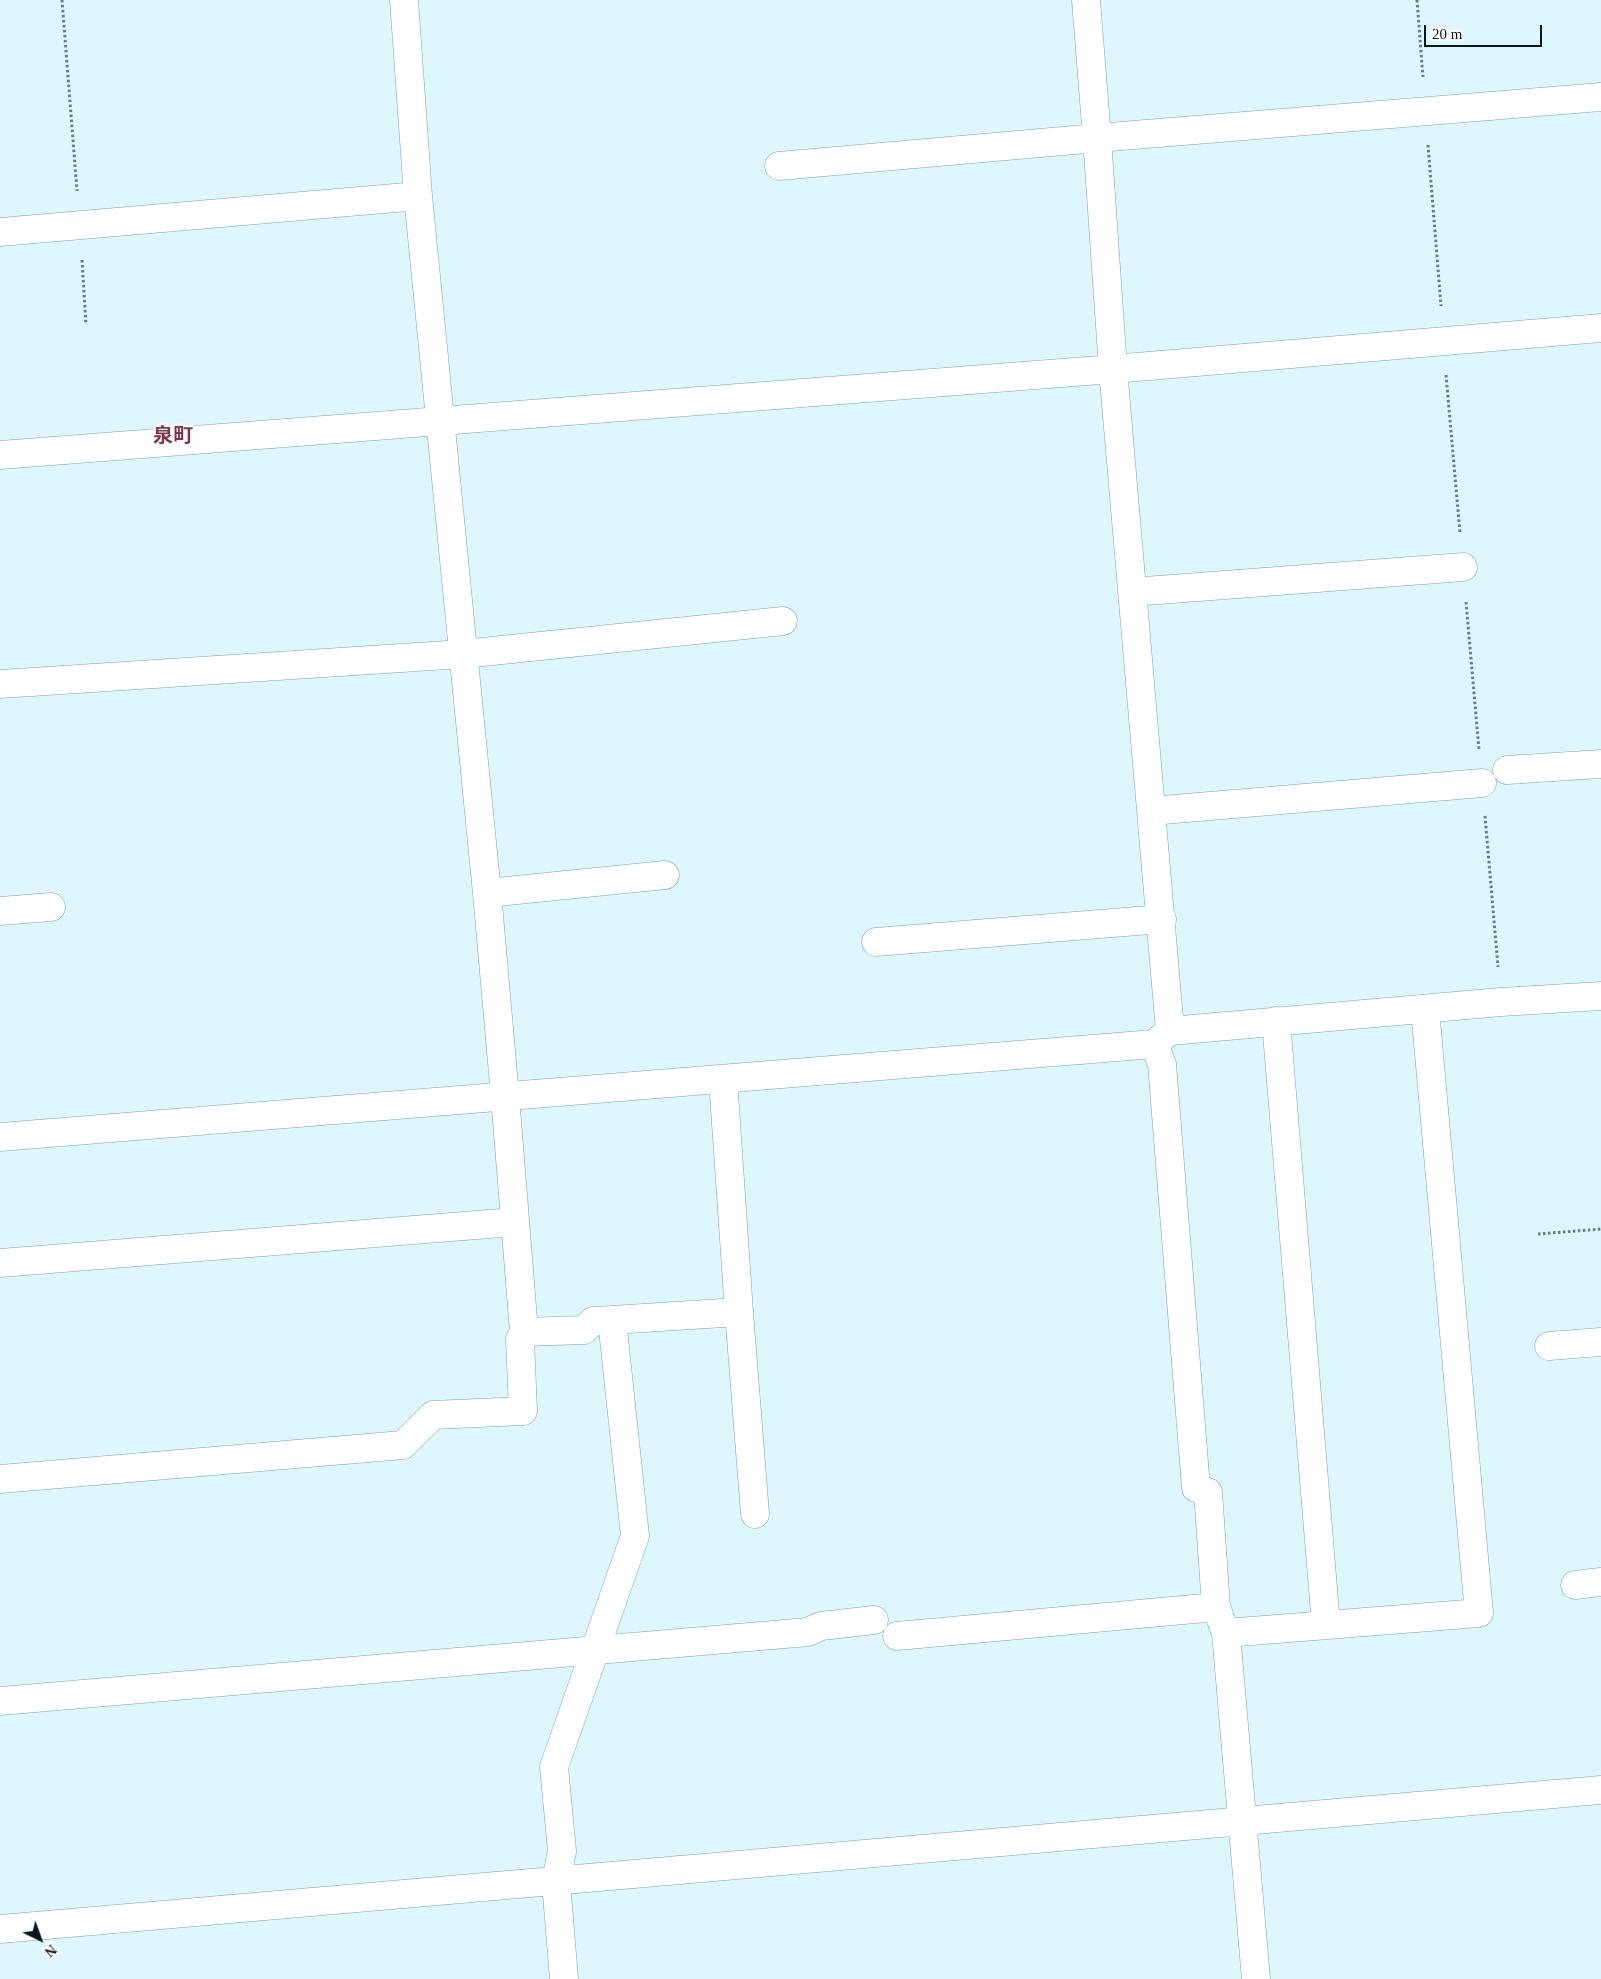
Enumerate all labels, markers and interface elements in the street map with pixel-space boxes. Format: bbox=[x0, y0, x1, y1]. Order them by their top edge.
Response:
scale bar bbox=[1426, 15, 1544, 47]
text: 20 m bbox=[1432, 26, 1462, 42]
district label: 泉町 bbox=[153, 425, 193, 449]
north arrow bbox=[15, 1914, 65, 1964]
text: N bbox=[42, 1942, 59, 1959]

